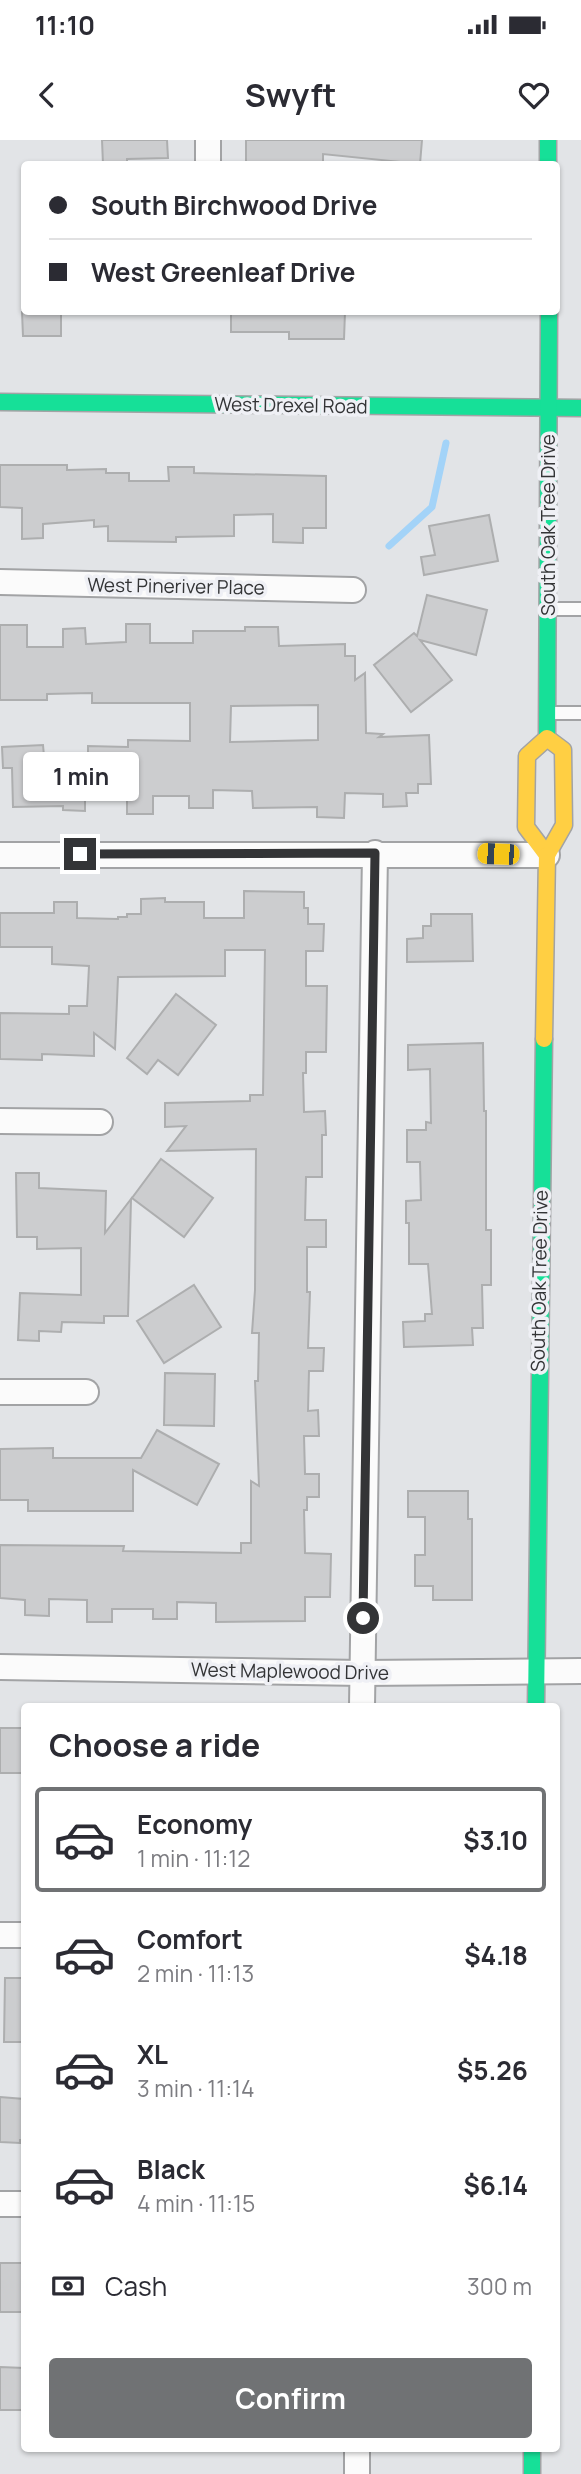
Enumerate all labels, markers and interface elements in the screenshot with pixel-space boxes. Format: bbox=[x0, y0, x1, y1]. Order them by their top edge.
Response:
text: 11:10 bbox=[35, 7, 95, 43]
text: Swyft bbox=[245, 73, 336, 117]
icon: back bbox=[28, 76, 66, 114]
icon: heart bbox=[515, 76, 553, 114]
text: South Birchwood Drive bbox=[91, 187, 377, 223]
text: West Greenleaf Drive bbox=[91, 254, 355, 290]
street label: West Drexel Road bbox=[214, 391, 368, 419]
street label: South Oak Tree Drive bbox=[535, 434, 561, 616]
street label: West Pineriver Place bbox=[87, 571, 265, 601]
callout: 1 min bbox=[22, 752, 138, 802]
text: 1 min bbox=[53, 760, 109, 792]
route end bbox=[64, 838, 96, 870]
car bbox=[477, 843, 520, 865]
street label: South Oak Tree Drive bbox=[524, 1190, 554, 1372]
route start bbox=[347, 1602, 379, 1634]
street label: West Maplewood Drive bbox=[191, 1656, 389, 1686]
text: Choose a ride bbox=[49, 1723, 260, 1767]
text: Economy bbox=[137, 1806, 252, 1842]
icon: car bbox=[53, 1808, 116, 1871]
text: $3.10 bbox=[463, 1822, 528, 1858]
text: 1 min · 11:12 bbox=[137, 1842, 250, 1874]
text: Comfort bbox=[137, 1921, 243, 1957]
icon: car bbox=[53, 1923, 116, 1986]
text: $4.18 bbox=[464, 1937, 528, 1973]
text: 2 min · 11:13 bbox=[137, 1957, 254, 1989]
text: XL bbox=[137, 2036, 168, 2072]
icon: car bbox=[53, 2038, 116, 2101]
text: $5.26 bbox=[457, 2052, 528, 2088]
text: 3 min · 11:14 bbox=[137, 2072, 255, 2104]
text: Black bbox=[137, 2151, 205, 2187]
icon: car bbox=[53, 2153, 116, 2216]
text: $6.14 bbox=[464, 2167, 528, 2203]
text: 4 min · 11:15 bbox=[137, 2187, 255, 2219]
icon: cash bbox=[49, 2267, 87, 2305]
text: Cash bbox=[105, 2268, 167, 2304]
text: 300 m bbox=[467, 2270, 532, 2302]
button: Confirm bbox=[49, 2358, 532, 2438]

